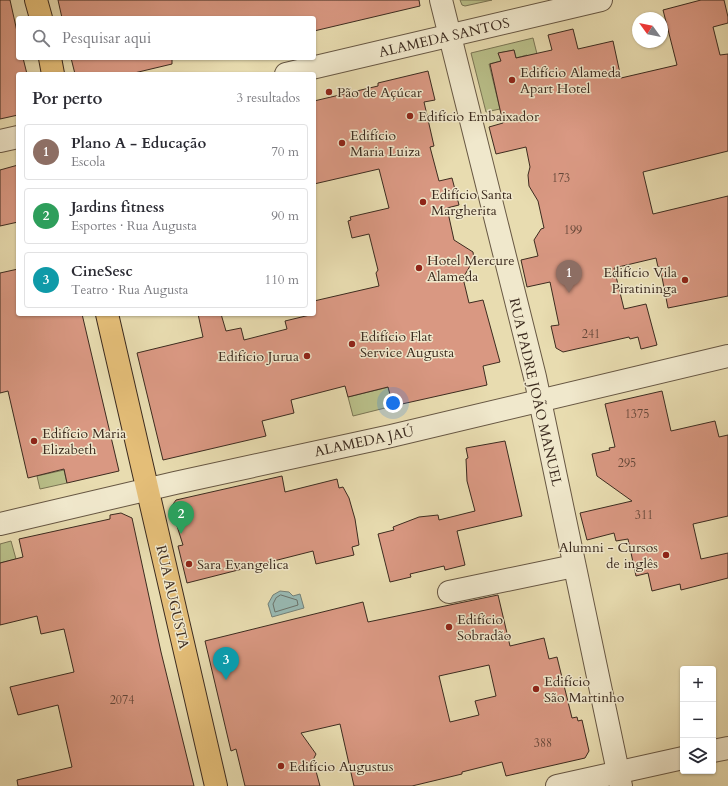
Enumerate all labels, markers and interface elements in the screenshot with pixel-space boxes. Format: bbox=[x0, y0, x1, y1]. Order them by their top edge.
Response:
north arrow bbox=[632, 12, 668, 48]
street label: ALAMEDA SANTOS bbox=[377, 13, 511, 62]
search box bbox=[16, 16, 316, 60]
icon: search bbox=[30, 27, 52, 49]
text: Pesquisar aqui bbox=[62, 28, 151, 48]
place label: Edifício Alameda Apart Hotel bbox=[520, 63, 621, 98]
marker: Edifício Alameda Apart Hotel bbox=[507, 75, 517, 85]
place label: Pão de Açúcar bbox=[337, 83, 423, 102]
text: Por perto bbox=[32, 87, 102, 110]
marker: Pão de Açúcar bbox=[324, 87, 334, 97]
text: 3 resultados bbox=[236, 89, 300, 107]
place label: Edifício Embaixador bbox=[418, 107, 540, 126]
marker: Edifício Embaixador bbox=[405, 111, 415, 121]
place label: Edifício Maria Luiza bbox=[350, 126, 421, 161]
text: Plano A - Educação bbox=[71, 133, 206, 153]
marker: Edifício Maria Luiza bbox=[337, 138, 347, 148]
text: 1 bbox=[43, 143, 49, 161]
text: 70 m bbox=[271, 143, 299, 161]
text: Escola bbox=[71, 153, 105, 171]
house number: 173 bbox=[552, 170, 570, 186]
place label: Edifício Santa Margherita bbox=[431, 185, 512, 220]
text: Jardins fitness bbox=[71, 197, 164, 217]
marker: Edifício Santa Margherita bbox=[418, 197, 428, 207]
text: 2 bbox=[43, 207, 49, 225]
text: 90 m bbox=[271, 207, 299, 225]
text: Esportes · Rua Augusta bbox=[71, 217, 197, 235]
house number: 199 bbox=[564, 222, 582, 238]
place label: Hotel Mercure Alameda bbox=[427, 251, 515, 286]
pin: 1 bbox=[556, 260, 582, 293]
text: CineSesc bbox=[71, 261, 133, 281]
marker: Hotel Mercure Alameda bbox=[414, 263, 424, 273]
place label: Edifício Vila Piratininga bbox=[603, 263, 677, 298]
text: 3 bbox=[43, 271, 49, 289]
text: 110 m bbox=[265, 271, 299, 289]
marker: Edifício Vila Piratininga bbox=[680, 275, 690, 285]
text: Teatro · Rua Augusta bbox=[71, 281, 188, 299]
street label: RUA PADRE JOÃO MANUEL bbox=[505, 296, 567, 489]
house number: 241 bbox=[582, 326, 600, 342]
place label: Edifício Flat Service Augusta bbox=[360, 327, 454, 362]
marker: Edifício Flat Service Augusta bbox=[347, 339, 357, 349]
place label: Edifício Jurua bbox=[218, 347, 299, 366]
marker: Edifício Jurua bbox=[302, 351, 312, 361]
your location bbox=[383, 393, 403, 413]
house number: 1375 bbox=[625, 406, 649, 422]
street label: ALAMEDA JAÚ bbox=[313, 422, 416, 461]
place label: Edifício Maria Elizabeth bbox=[42, 424, 126, 459]
marker: Edifício Maria Elizabeth bbox=[29, 436, 39, 446]
house number: 295 bbox=[618, 455, 636, 471]
pin: 2 bbox=[168, 501, 194, 534]
house number: 311 bbox=[635, 507, 653, 523]
place label: Alumni - Cursos de inglês bbox=[559, 538, 658, 573]
street label: RUA AUGUSTA bbox=[151, 543, 194, 651]
marker: Alumni - Cursos de inglês bbox=[661, 550, 671, 560]
place label: Sara Evangelica bbox=[197, 555, 289, 574]
marker: Sara Evangelica bbox=[184, 559, 194, 569]
place label: Edifício Sobradão bbox=[457, 610, 512, 645]
marker: Edifício Sobradão bbox=[444, 622, 454, 632]
pin: 3 bbox=[213, 647, 239, 680]
map controls bbox=[680, 666, 716, 774]
button: + bbox=[680, 666, 716, 702]
place label: Edifício São Martinho bbox=[544, 672, 625, 707]
marker: Edifício São Martinho bbox=[531, 684, 541, 694]
house number: 2074 bbox=[110, 692, 134, 708]
button: − bbox=[680, 702, 716, 738]
house number: 388 bbox=[534, 735, 552, 751]
button: layers bbox=[680, 738, 716, 774]
place label: Edifício Augustus bbox=[289, 757, 394, 776]
marker: Edifício Augustus bbox=[276, 761, 286, 771]

